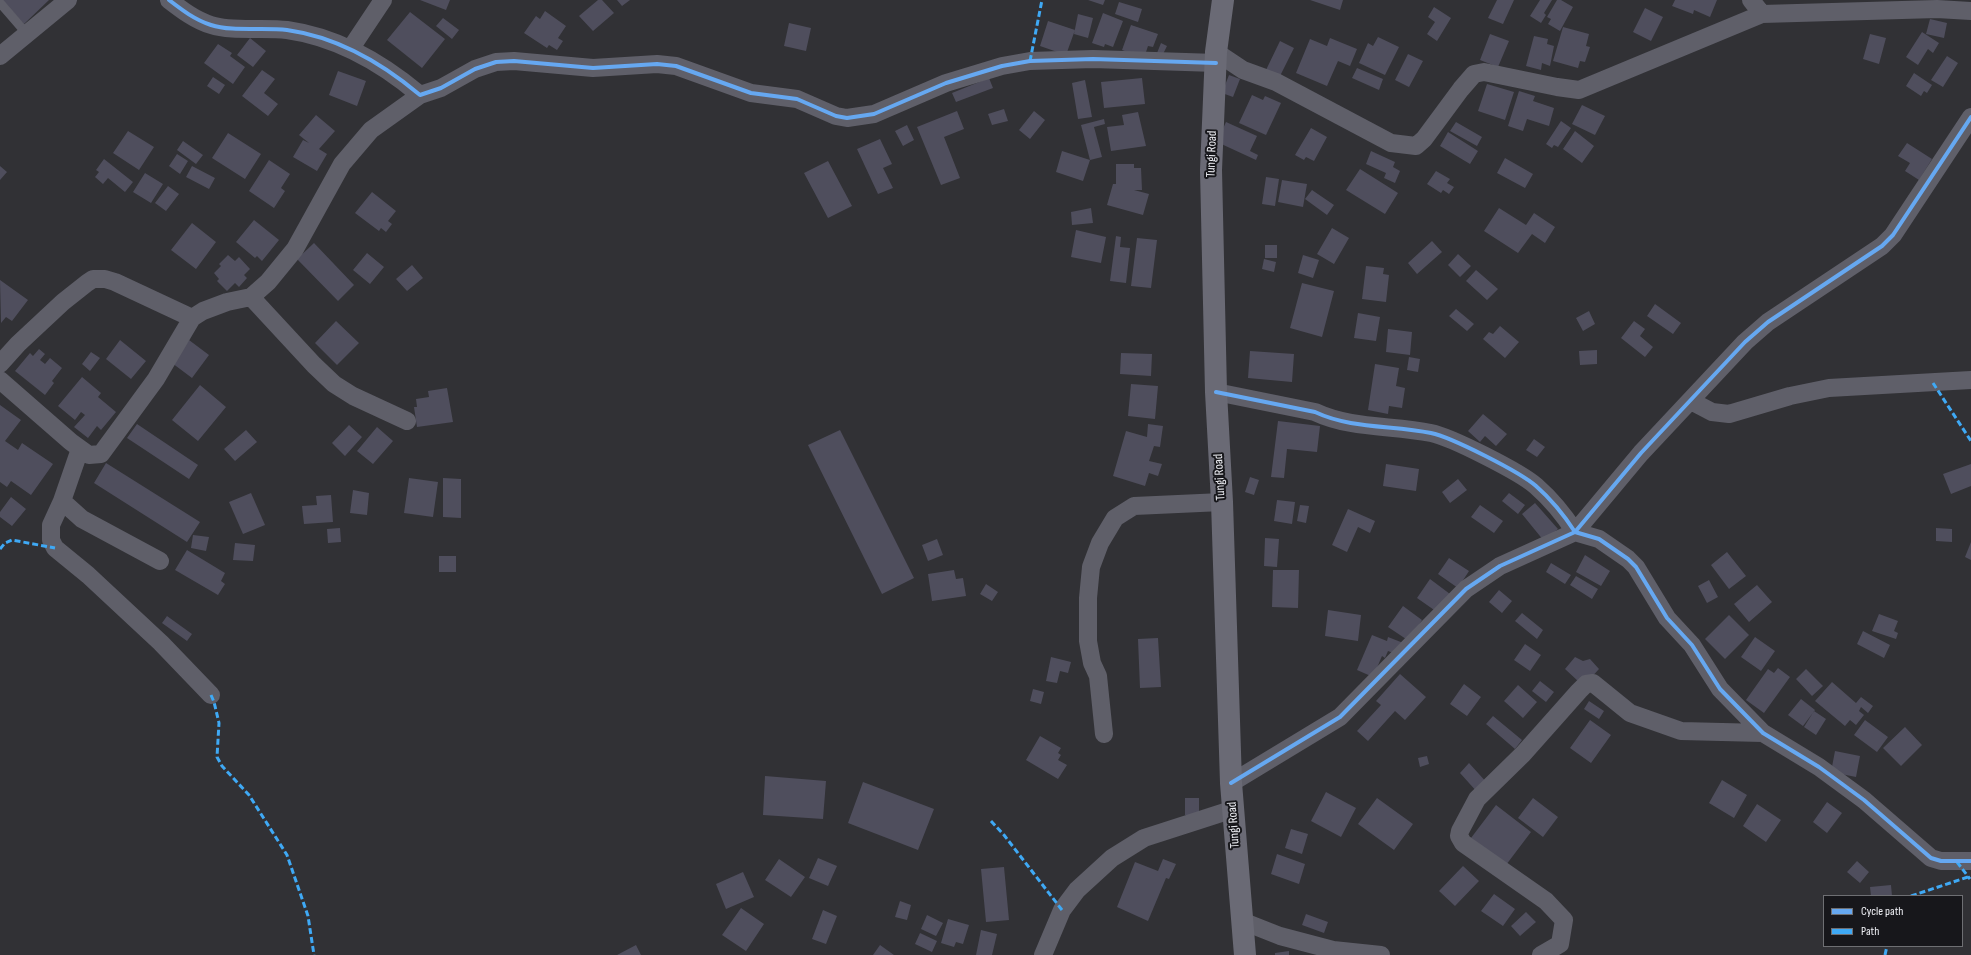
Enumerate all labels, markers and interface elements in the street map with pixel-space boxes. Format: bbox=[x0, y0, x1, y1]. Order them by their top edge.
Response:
street label: Tungi Road bbox=[1203, 130, 1221, 178]
street label: Tungi Road bbox=[1211, 453, 1229, 501]
street label: Tungi Road bbox=[1225, 801, 1243, 849]
legend bbox=[1823, 895, 1963, 947]
text: Cycle path bbox=[1861, 904, 1903, 919]
text: Path bbox=[1861, 924, 1879, 939]

